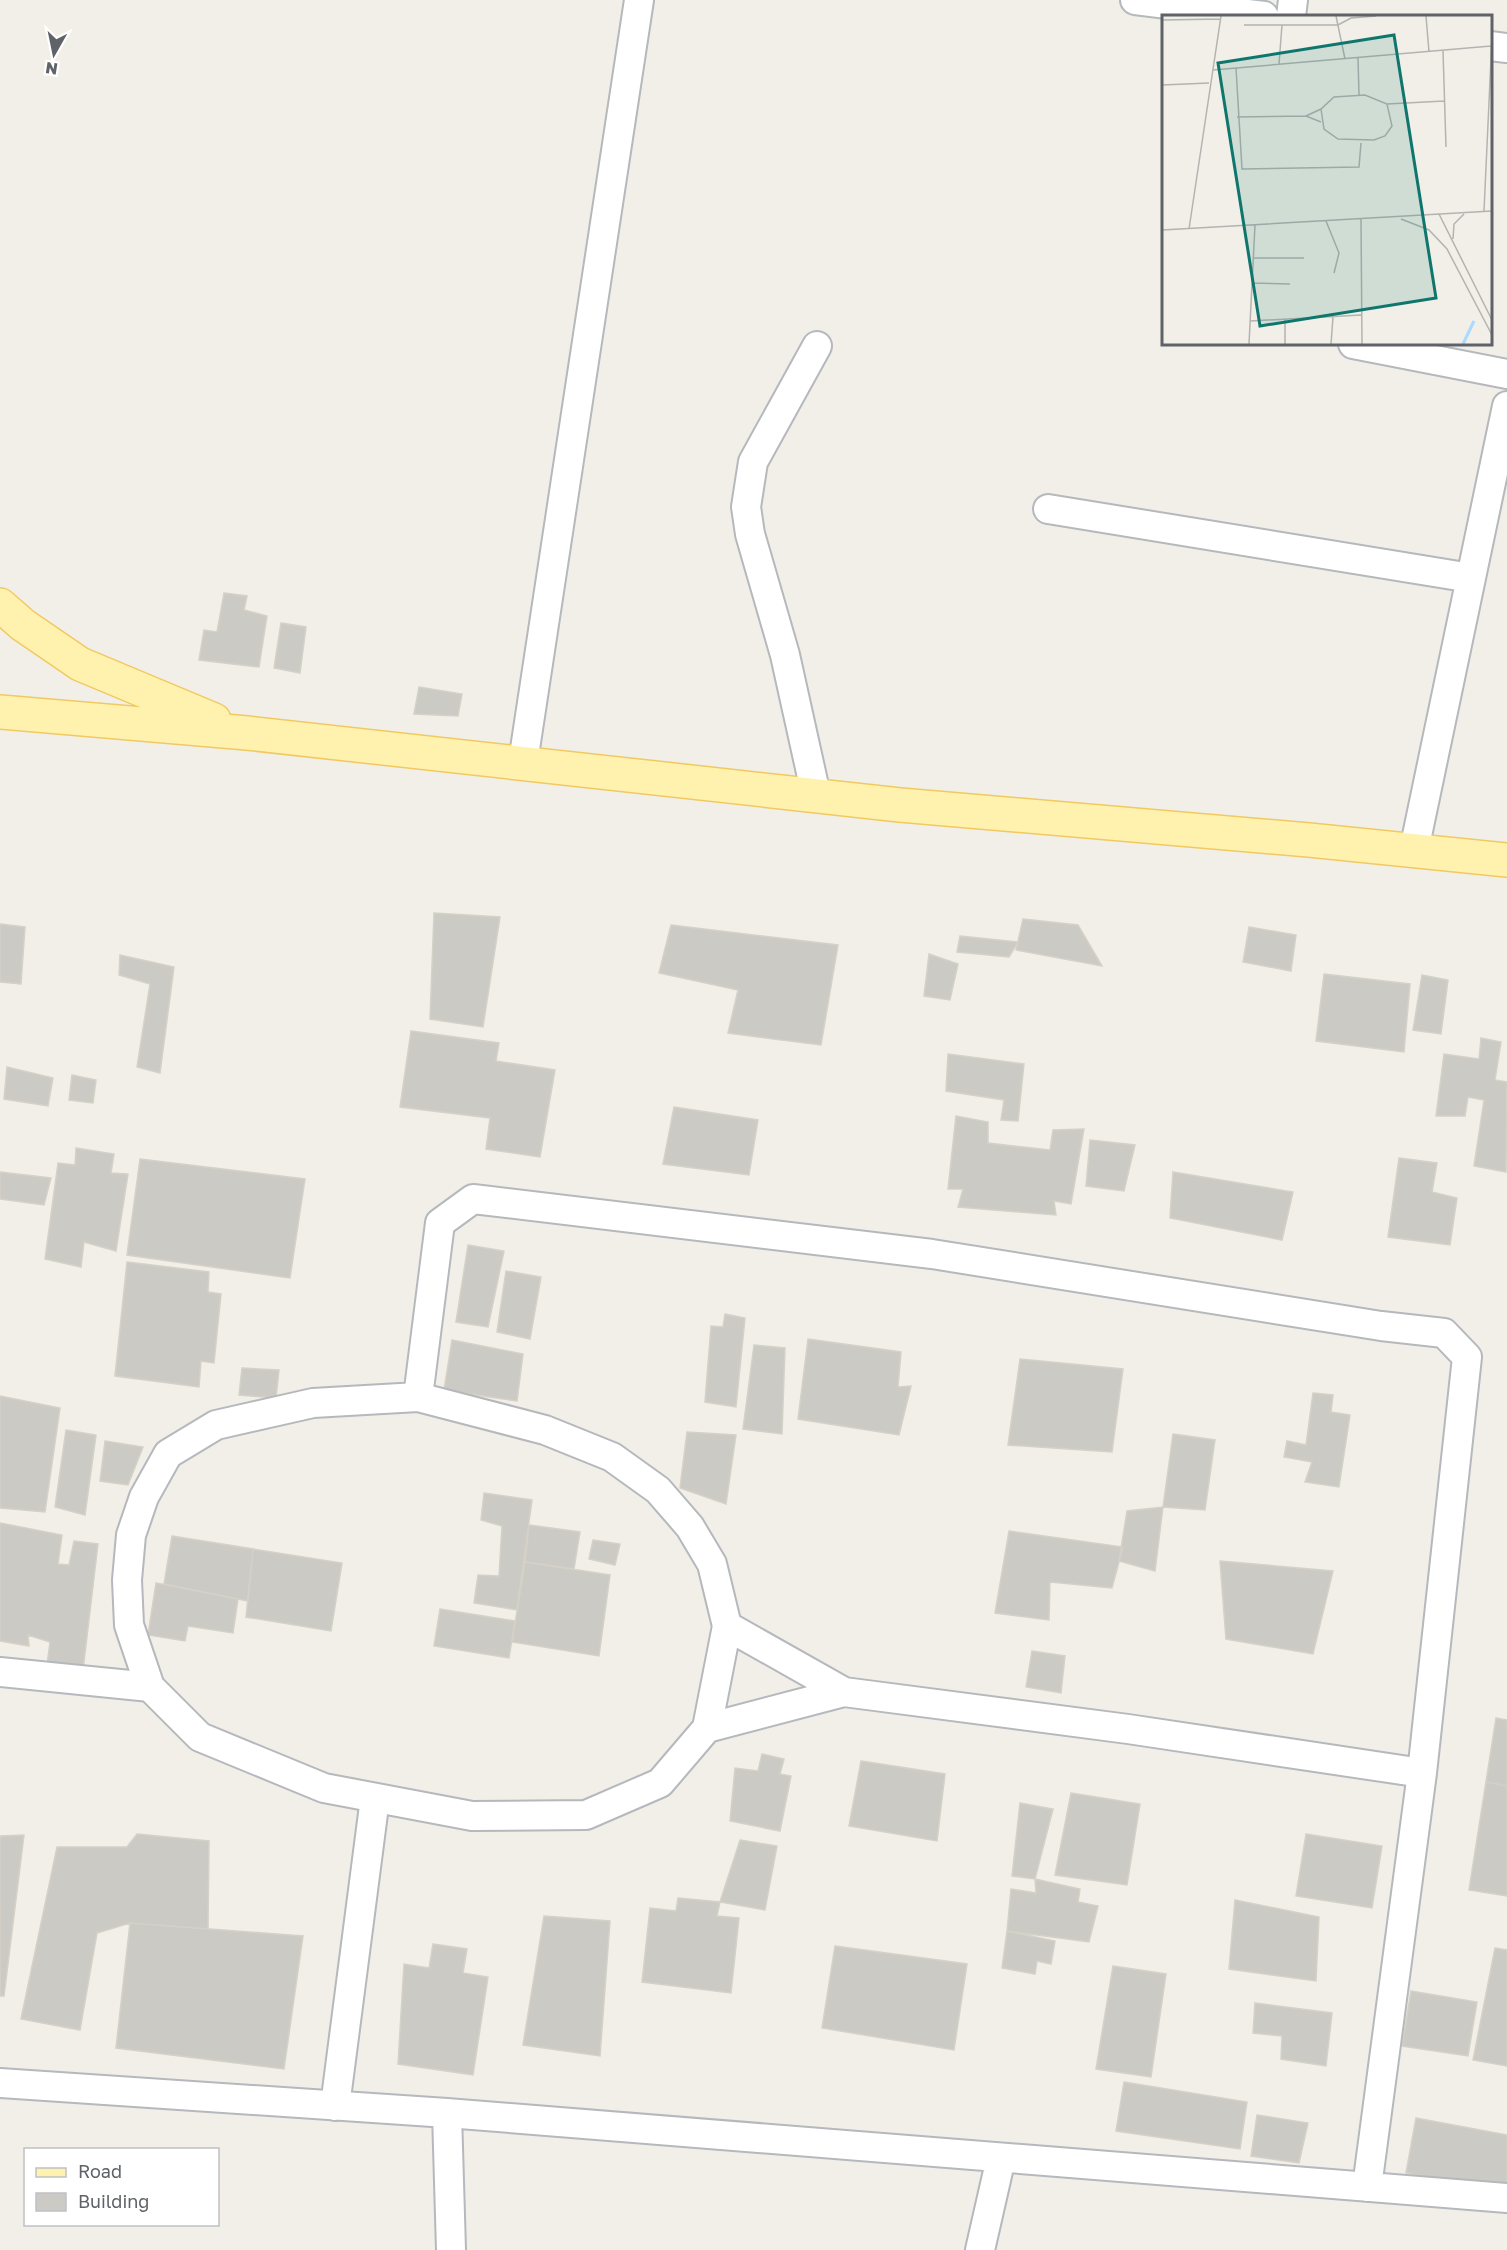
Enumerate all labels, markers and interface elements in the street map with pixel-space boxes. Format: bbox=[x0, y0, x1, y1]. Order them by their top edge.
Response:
inset map bbox=[1162, 15, 1492, 345]
north arrow bbox=[24, 24, 84, 84]
text: N bbox=[44, 58, 59, 80]
legend bbox=[24, 2148, 219, 2226]
text: Road bbox=[78, 2160, 122, 2182]
text: Building bbox=[78, 2190, 149, 2212]

